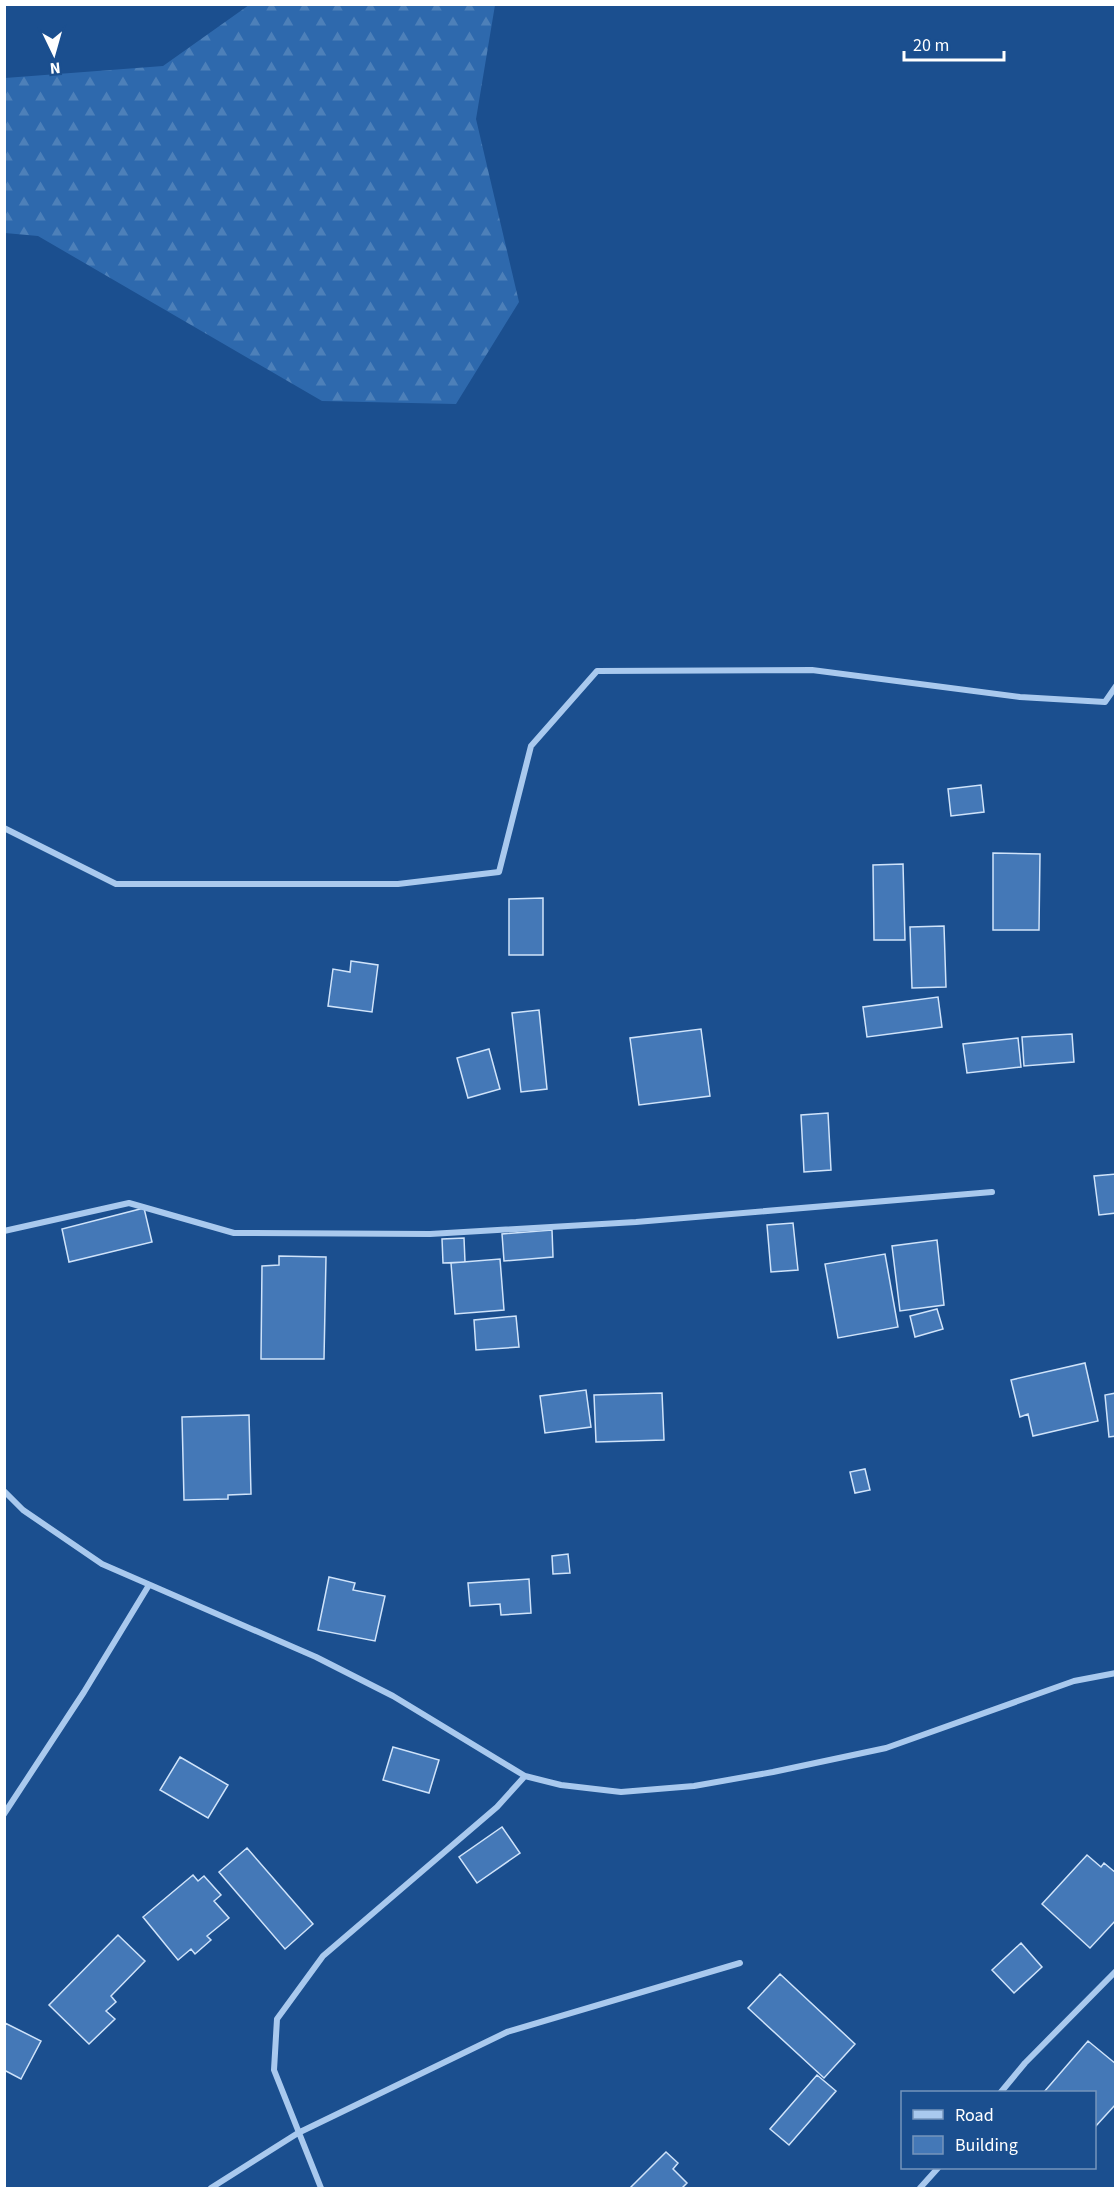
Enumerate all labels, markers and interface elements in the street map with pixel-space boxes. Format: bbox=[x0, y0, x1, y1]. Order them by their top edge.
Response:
north arrow bbox=[24, 24, 84, 84]
scale bar bbox=[904, 24, 1004, 62]
text: 20 m bbox=[913, 33, 949, 58]
text: N bbox=[49, 57, 61, 79]
legend bbox=[901, 2091, 1096, 2169]
text: Road bbox=[955, 2103, 994, 2128]
text: Building bbox=[955, 2133, 1018, 2158]

